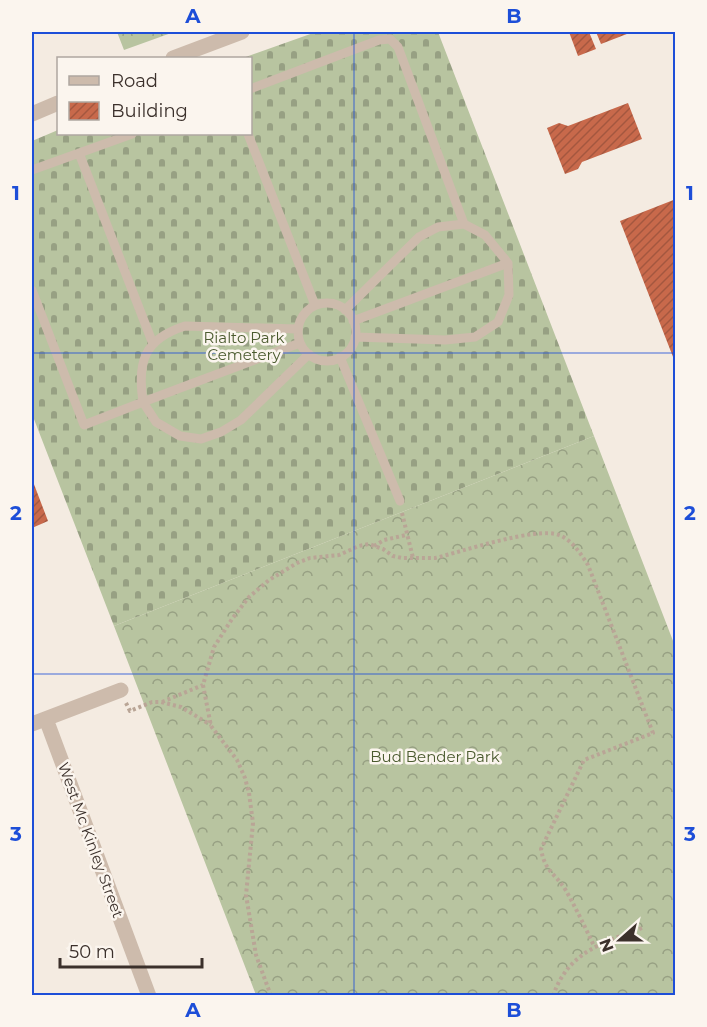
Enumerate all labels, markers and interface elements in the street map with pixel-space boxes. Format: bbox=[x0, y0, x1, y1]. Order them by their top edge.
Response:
text: A bbox=[184, 4, 201, 28]
text: B bbox=[506, 4, 522, 28]
legend bbox=[57, 57, 252, 135]
text: Road bbox=[111, 70, 158, 92]
text: Building bbox=[111, 100, 188, 122]
text: 1 bbox=[12, 181, 20, 205]
text: 1 bbox=[686, 181, 694, 205]
park label: Rialto Park Cemetery bbox=[203, 328, 285, 364]
text: 2 bbox=[10, 501, 22, 525]
text: 2 bbox=[684, 501, 696, 525]
park label: Bud Bender Park bbox=[370, 747, 500, 766]
street label: West Mc Kinley Street bbox=[54, 760, 128, 920]
text: 3 bbox=[9, 822, 22, 846]
text: 3 bbox=[683, 822, 696, 846]
north arrow bbox=[590, 910, 650, 970]
scale bar bbox=[60, 931, 202, 969]
text: N bbox=[595, 936, 618, 955]
text: 50 m bbox=[69, 941, 115, 963]
text: A bbox=[184, 998, 201, 1022]
text: B bbox=[506, 998, 522, 1022]

